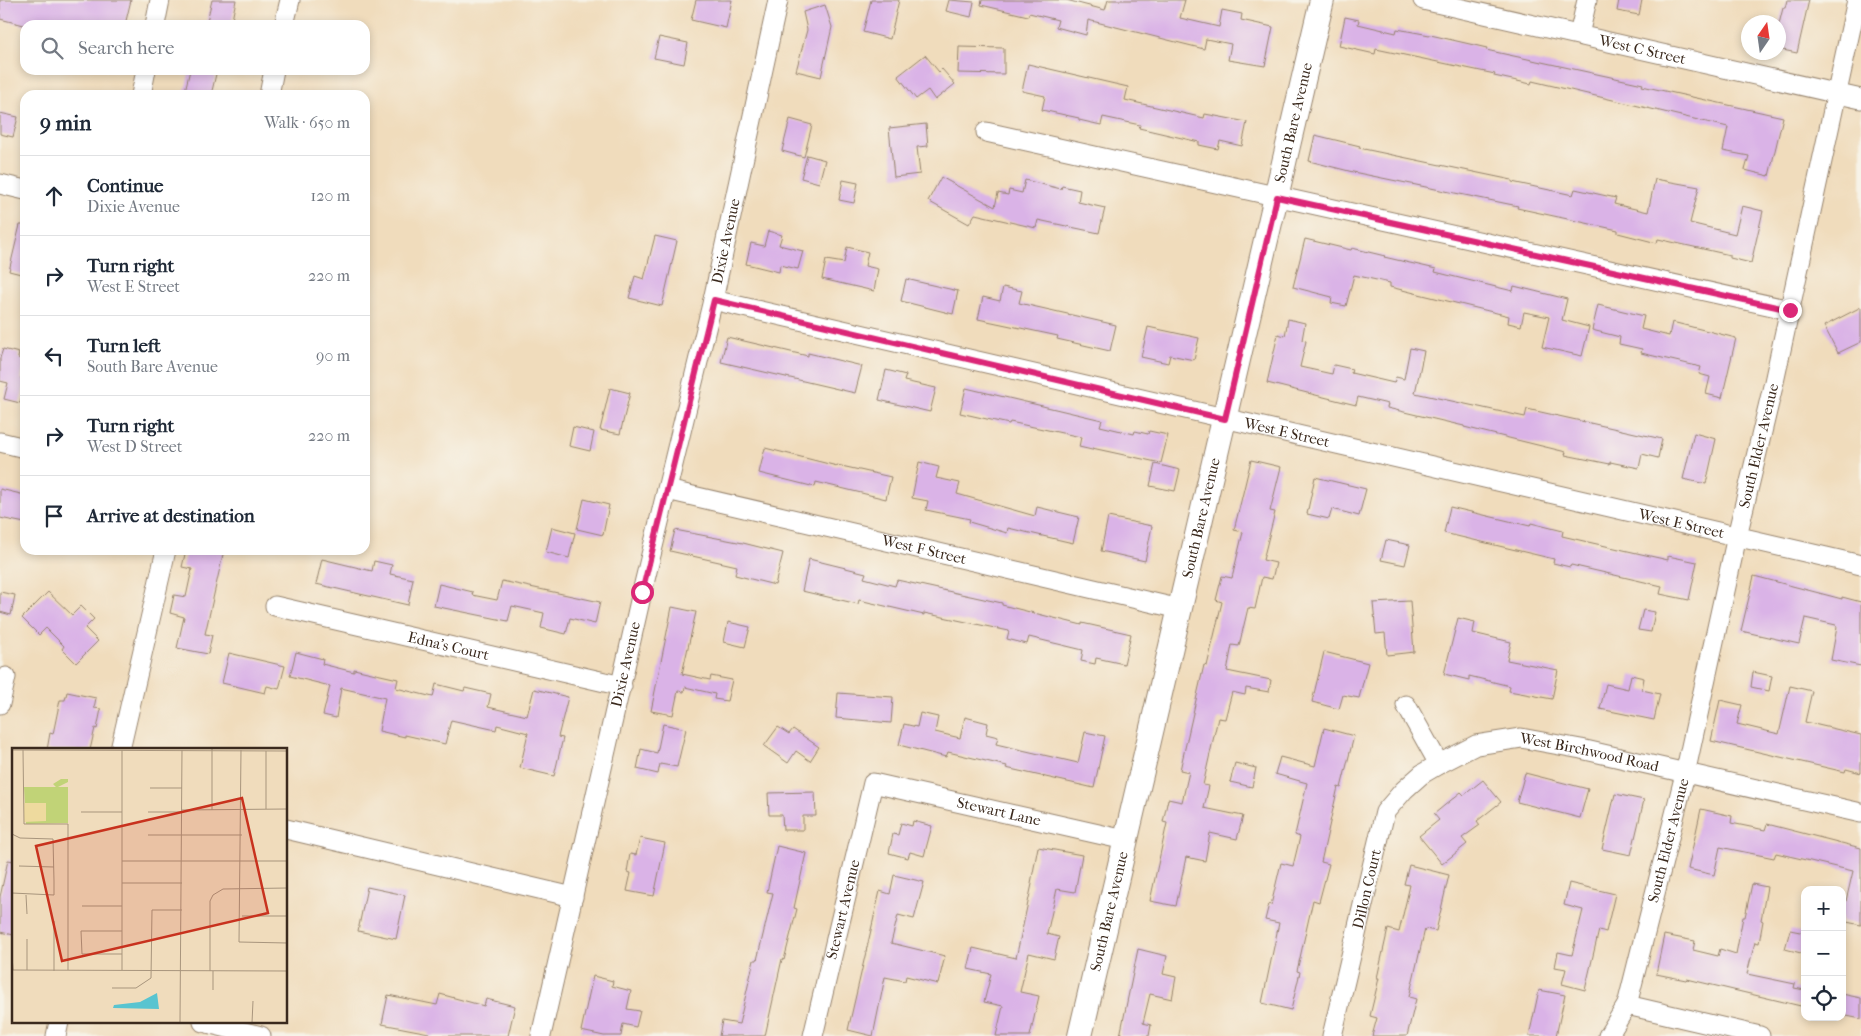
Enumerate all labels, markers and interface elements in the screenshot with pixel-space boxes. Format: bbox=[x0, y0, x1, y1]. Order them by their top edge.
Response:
north arrow bbox=[1741, 15, 1786, 60]
search box bbox=[20, 20, 370, 75]
street label: West C Street bbox=[1596, 31, 1688, 68]
icon: search bbox=[38, 34, 66, 62]
text: Search here bbox=[78, 37, 174, 59]
street label: South Bare Avenue bbox=[1271, 60, 1316, 184]
text: 9 min bbox=[40, 111, 91, 135]
text: Walk · 650 m bbox=[264, 113, 350, 132]
text: Continue bbox=[87, 175, 163, 197]
icon: ahead bbox=[40, 182, 68, 210]
text: 120 m bbox=[311, 186, 350, 205]
street label: Dixie Avenue bbox=[708, 196, 744, 286]
text: Dixie Avenue bbox=[87, 197, 180, 216]
text: Turn right bbox=[87, 255, 174, 277]
icon: right bbox=[40, 262, 68, 290]
text: 220 m bbox=[308, 266, 350, 285]
text: West E Street bbox=[87, 277, 180, 296]
route end bbox=[1779, 299, 1802, 322]
text: Turn left bbox=[87, 335, 161, 357]
icon: left bbox=[40, 342, 68, 370]
text: 90 m bbox=[316, 346, 350, 365]
text: South Bare Avenue bbox=[87, 357, 218, 376]
street label: South Elder Avenue bbox=[1735, 381, 1782, 510]
street label: West E Street bbox=[1241, 414, 1332, 451]
text: Turn right bbox=[87, 415, 174, 437]
icon: right bbox=[40, 422, 68, 450]
text: 220 m bbox=[308, 426, 350, 445]
text: West D Street bbox=[87, 437, 182, 456]
street label: South Bare Avenue bbox=[1178, 456, 1224, 580]
icon: arrive bbox=[40, 502, 68, 530]
text: Arrive at destination bbox=[87, 505, 255, 527]
street label: West E Street bbox=[1636, 505, 1727, 542]
street label: West F Street bbox=[879, 531, 969, 568]
route start bbox=[631, 581, 654, 604]
street label: Dixie Avenue bbox=[607, 619, 644, 709]
street label: Edna's Court bbox=[406, 628, 491, 664]
street label: West Birchwood Road bbox=[1518, 729, 1661, 776]
inset map bbox=[12, 748, 288, 1024]
street label: South Elder Avenue bbox=[1644, 776, 1693, 905]
street label: Stewart Lane bbox=[955, 793, 1043, 830]
street label: Dillon Court bbox=[1349, 847, 1385, 931]
street label: South Bare Avenue bbox=[1086, 849, 1132, 973]
street label: Stewart Avenue bbox=[822, 857, 864, 961]
map controls bbox=[1801, 886, 1846, 1021]
button: + bbox=[1801, 886, 1846, 931]
button: − bbox=[1801, 931, 1846, 976]
button: locate bbox=[1801, 976, 1846, 1021]

